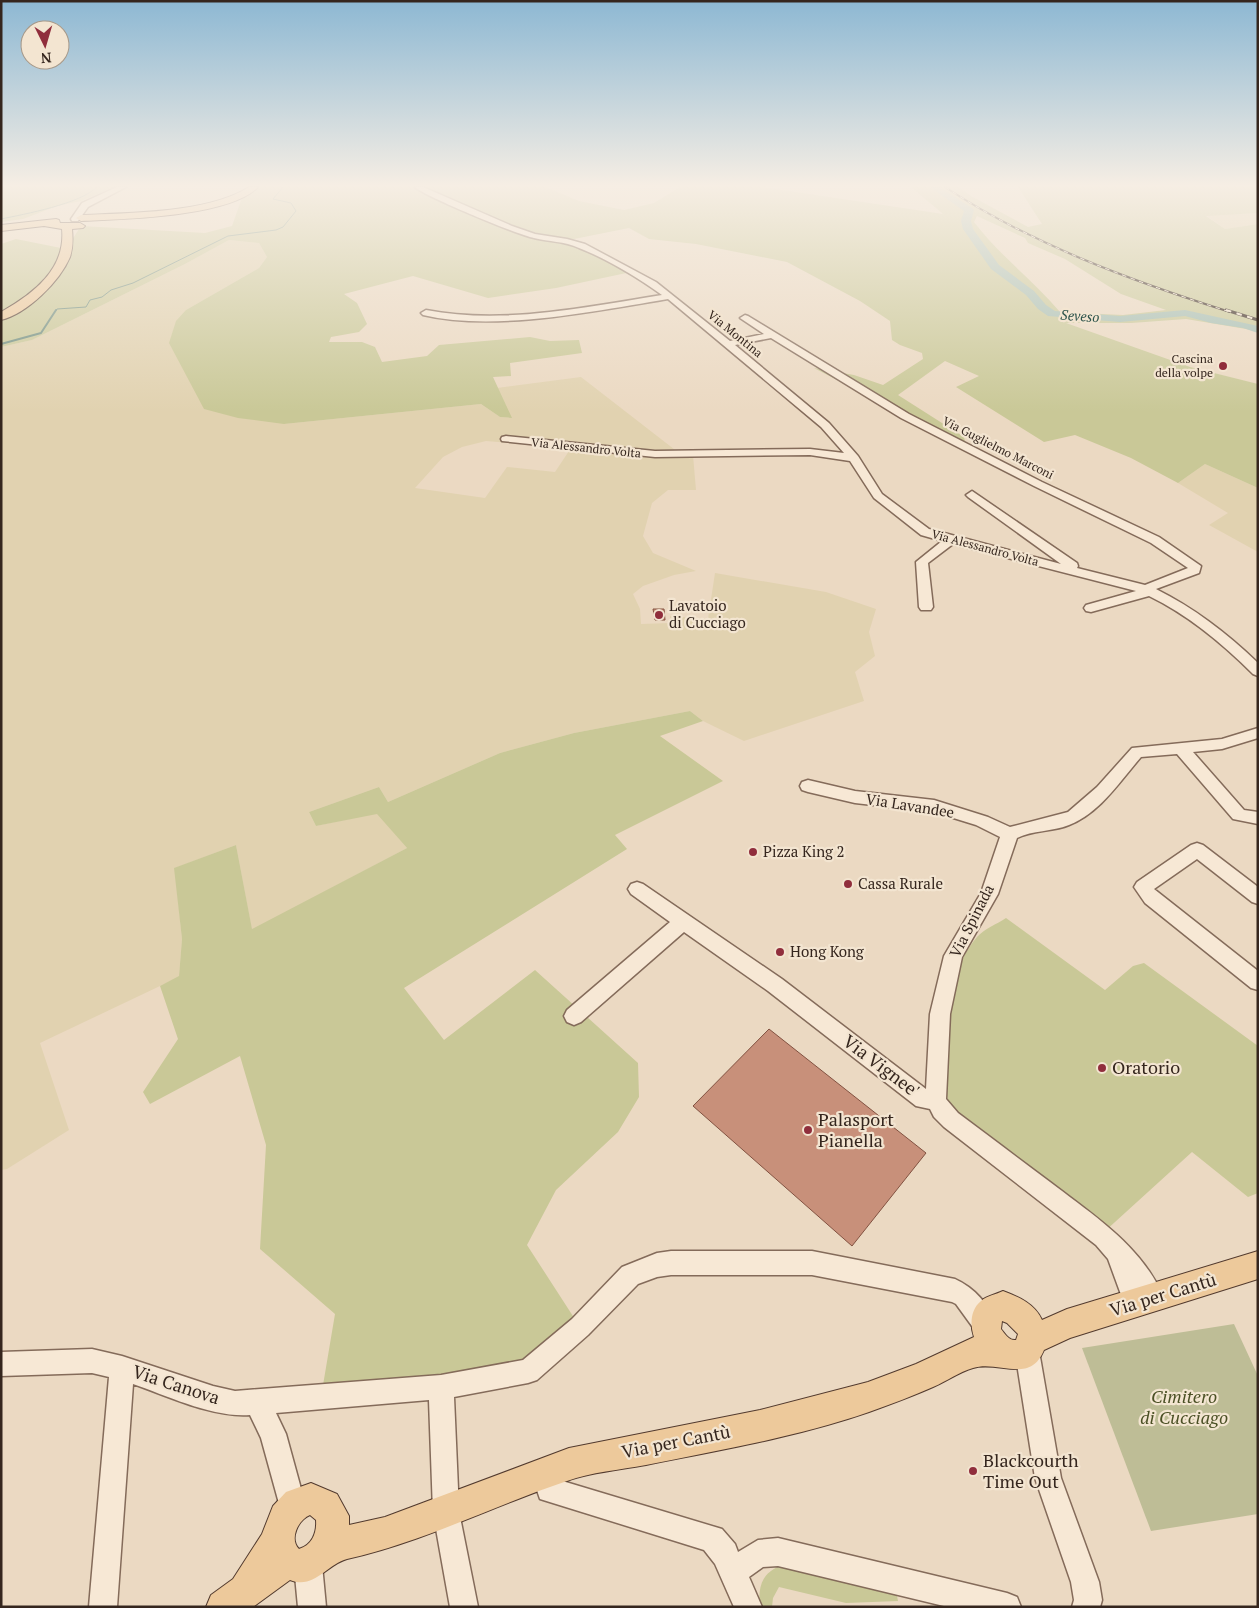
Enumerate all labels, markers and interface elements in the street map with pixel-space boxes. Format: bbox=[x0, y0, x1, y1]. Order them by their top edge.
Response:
north arrow bbox=[20, 20, 70, 70]
text: N bbox=[40, 49, 52, 68]
water label: Seveso bbox=[1060, 305, 1100, 326]
street label: Via Montina bbox=[705, 307, 766, 360]
place label: Cascina della volpe bbox=[1155, 351, 1213, 380]
marker: Cascina della volpe bbox=[1217, 360, 1229, 372]
street label: Via Guglielmo Marconi bbox=[940, 413, 1057, 482]
street label: Via Alessandro Volta bbox=[530, 434, 642, 461]
street label: Via Alessandro Volta bbox=[930, 526, 1040, 569]
place label: Lavatoio di Cucciago bbox=[669, 595, 746, 632]
marker: Lavatoio di Cucciago bbox=[653, 609, 665, 621]
street label: Via Lavandee bbox=[864, 788, 956, 822]
place label: Pizza King 2 bbox=[763, 841, 845, 861]
marker: Pizza King 2 bbox=[747, 846, 759, 858]
place label: Cassa Rurale bbox=[858, 873, 943, 893]
marker: Cassa Rurale bbox=[842, 878, 854, 890]
street label: Via Spinada bbox=[944, 880, 998, 960]
place label: Hong Kong bbox=[790, 941, 865, 961]
marker: Hong Kong bbox=[774, 946, 786, 958]
street label: Via Vignee' bbox=[838, 1029, 925, 1102]
place label: Oratorio bbox=[1112, 1055, 1180, 1079]
marker: Oratorio bbox=[1096, 1062, 1108, 1074]
place label: Palasport Pianella bbox=[818, 1107, 894, 1152]
marker: Palasport Pianella bbox=[802, 1124, 814, 1136]
street label: Via per Cantù bbox=[1107, 1266, 1219, 1322]
street label: Via Canova bbox=[130, 1359, 223, 1409]
park label: Cimitero di Cucciago bbox=[1140, 1384, 1228, 1429]
street label: Via per Cantù bbox=[619, 1419, 732, 1463]
place label: Blackcourth Time Out bbox=[983, 1448, 1079, 1493]
marker: Blackcourth Time Out bbox=[967, 1465, 979, 1477]

